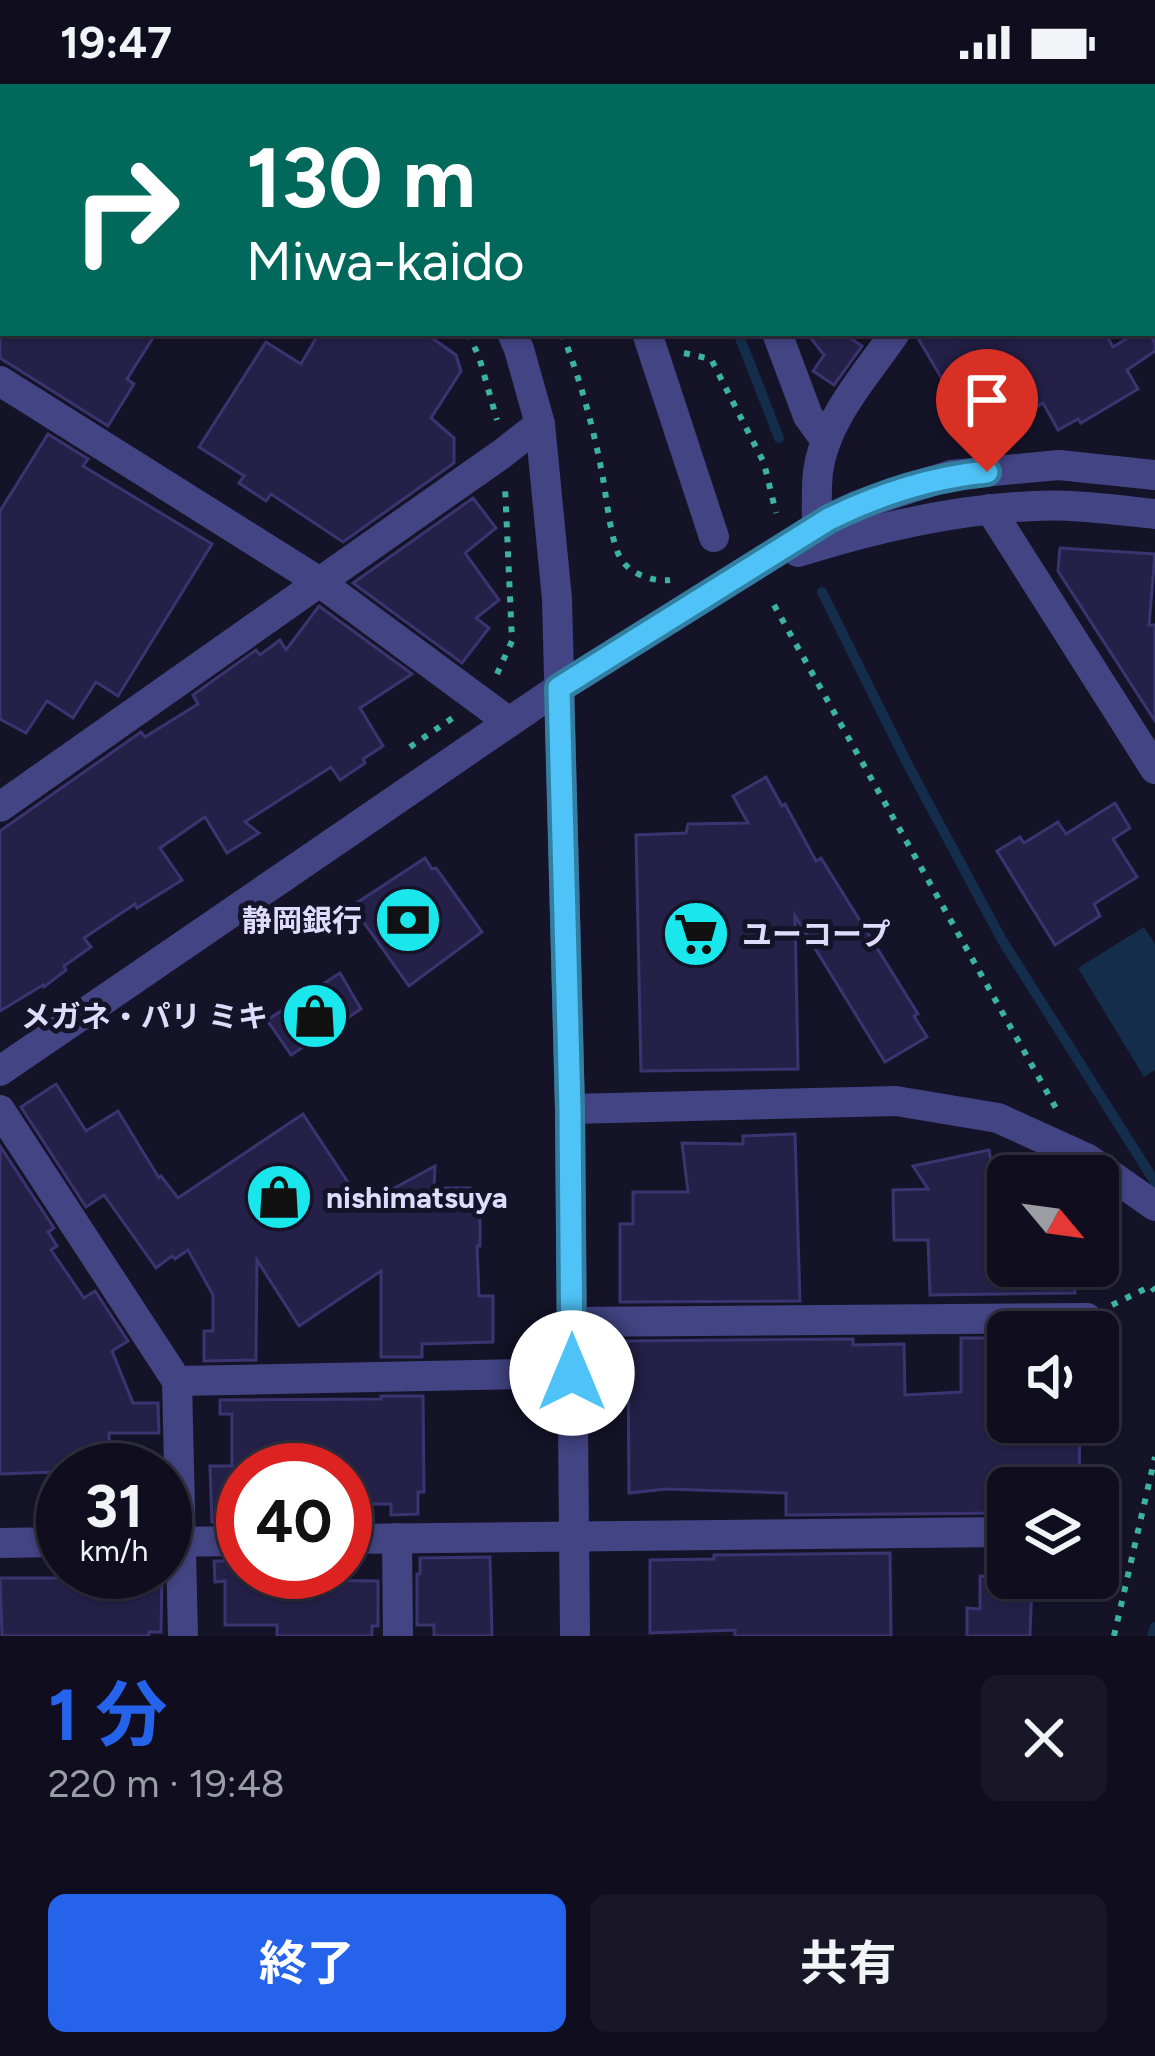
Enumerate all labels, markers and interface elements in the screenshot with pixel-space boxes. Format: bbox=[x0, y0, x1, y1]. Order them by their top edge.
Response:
text: 19:47 bbox=[60, 15, 172, 69]
text: 130 m bbox=[246, 127, 476, 228]
icon: right bbox=[48, 132, 204, 288]
text: Miwa-kaido bbox=[246, 229, 525, 294]
pin bbox=[936, 349, 1038, 472]
icon: arrive bbox=[954, 367, 1020, 433]
bank icon: 静岡銀行 bbox=[373, 885, 443, 955]
supermarket icon: ユーコープ bbox=[661, 899, 731, 969]
place label: 静岡銀行 bbox=[242, 902, 362, 939]
place label: ユーコープ bbox=[742, 916, 890, 953]
shop icon: メガネ・パリ ミキ bbox=[280, 981, 350, 1051]
place label: メガネ・パリ ミキ bbox=[21, 998, 268, 1035]
north arrow bbox=[987, 1155, 1119, 1287]
map controls bbox=[987, 1155, 1119, 1599]
shop icon: nishimatsuya bbox=[244, 1162, 314, 1232]
place label: nishimatsuya bbox=[326, 1179, 508, 1216]
position arrow bbox=[509, 1310, 635, 1436]
button: sound bbox=[987, 1311, 1119, 1443]
speed limit sign: 40 bbox=[216, 1443, 372, 1599]
button: layers bbox=[987, 1467, 1119, 1599]
text: 31 bbox=[85, 1470, 143, 1542]
text: km/h bbox=[80, 1532, 148, 1569]
text: 1 分 bbox=[48, 1672, 168, 1758]
button: close bbox=[981, 1675, 1107, 1801]
text: 220 m · 19:48 bbox=[48, 1760, 285, 1807]
button: 終了 bbox=[48, 1894, 566, 2032]
button: 共有 bbox=[590, 1894, 1107, 2032]

